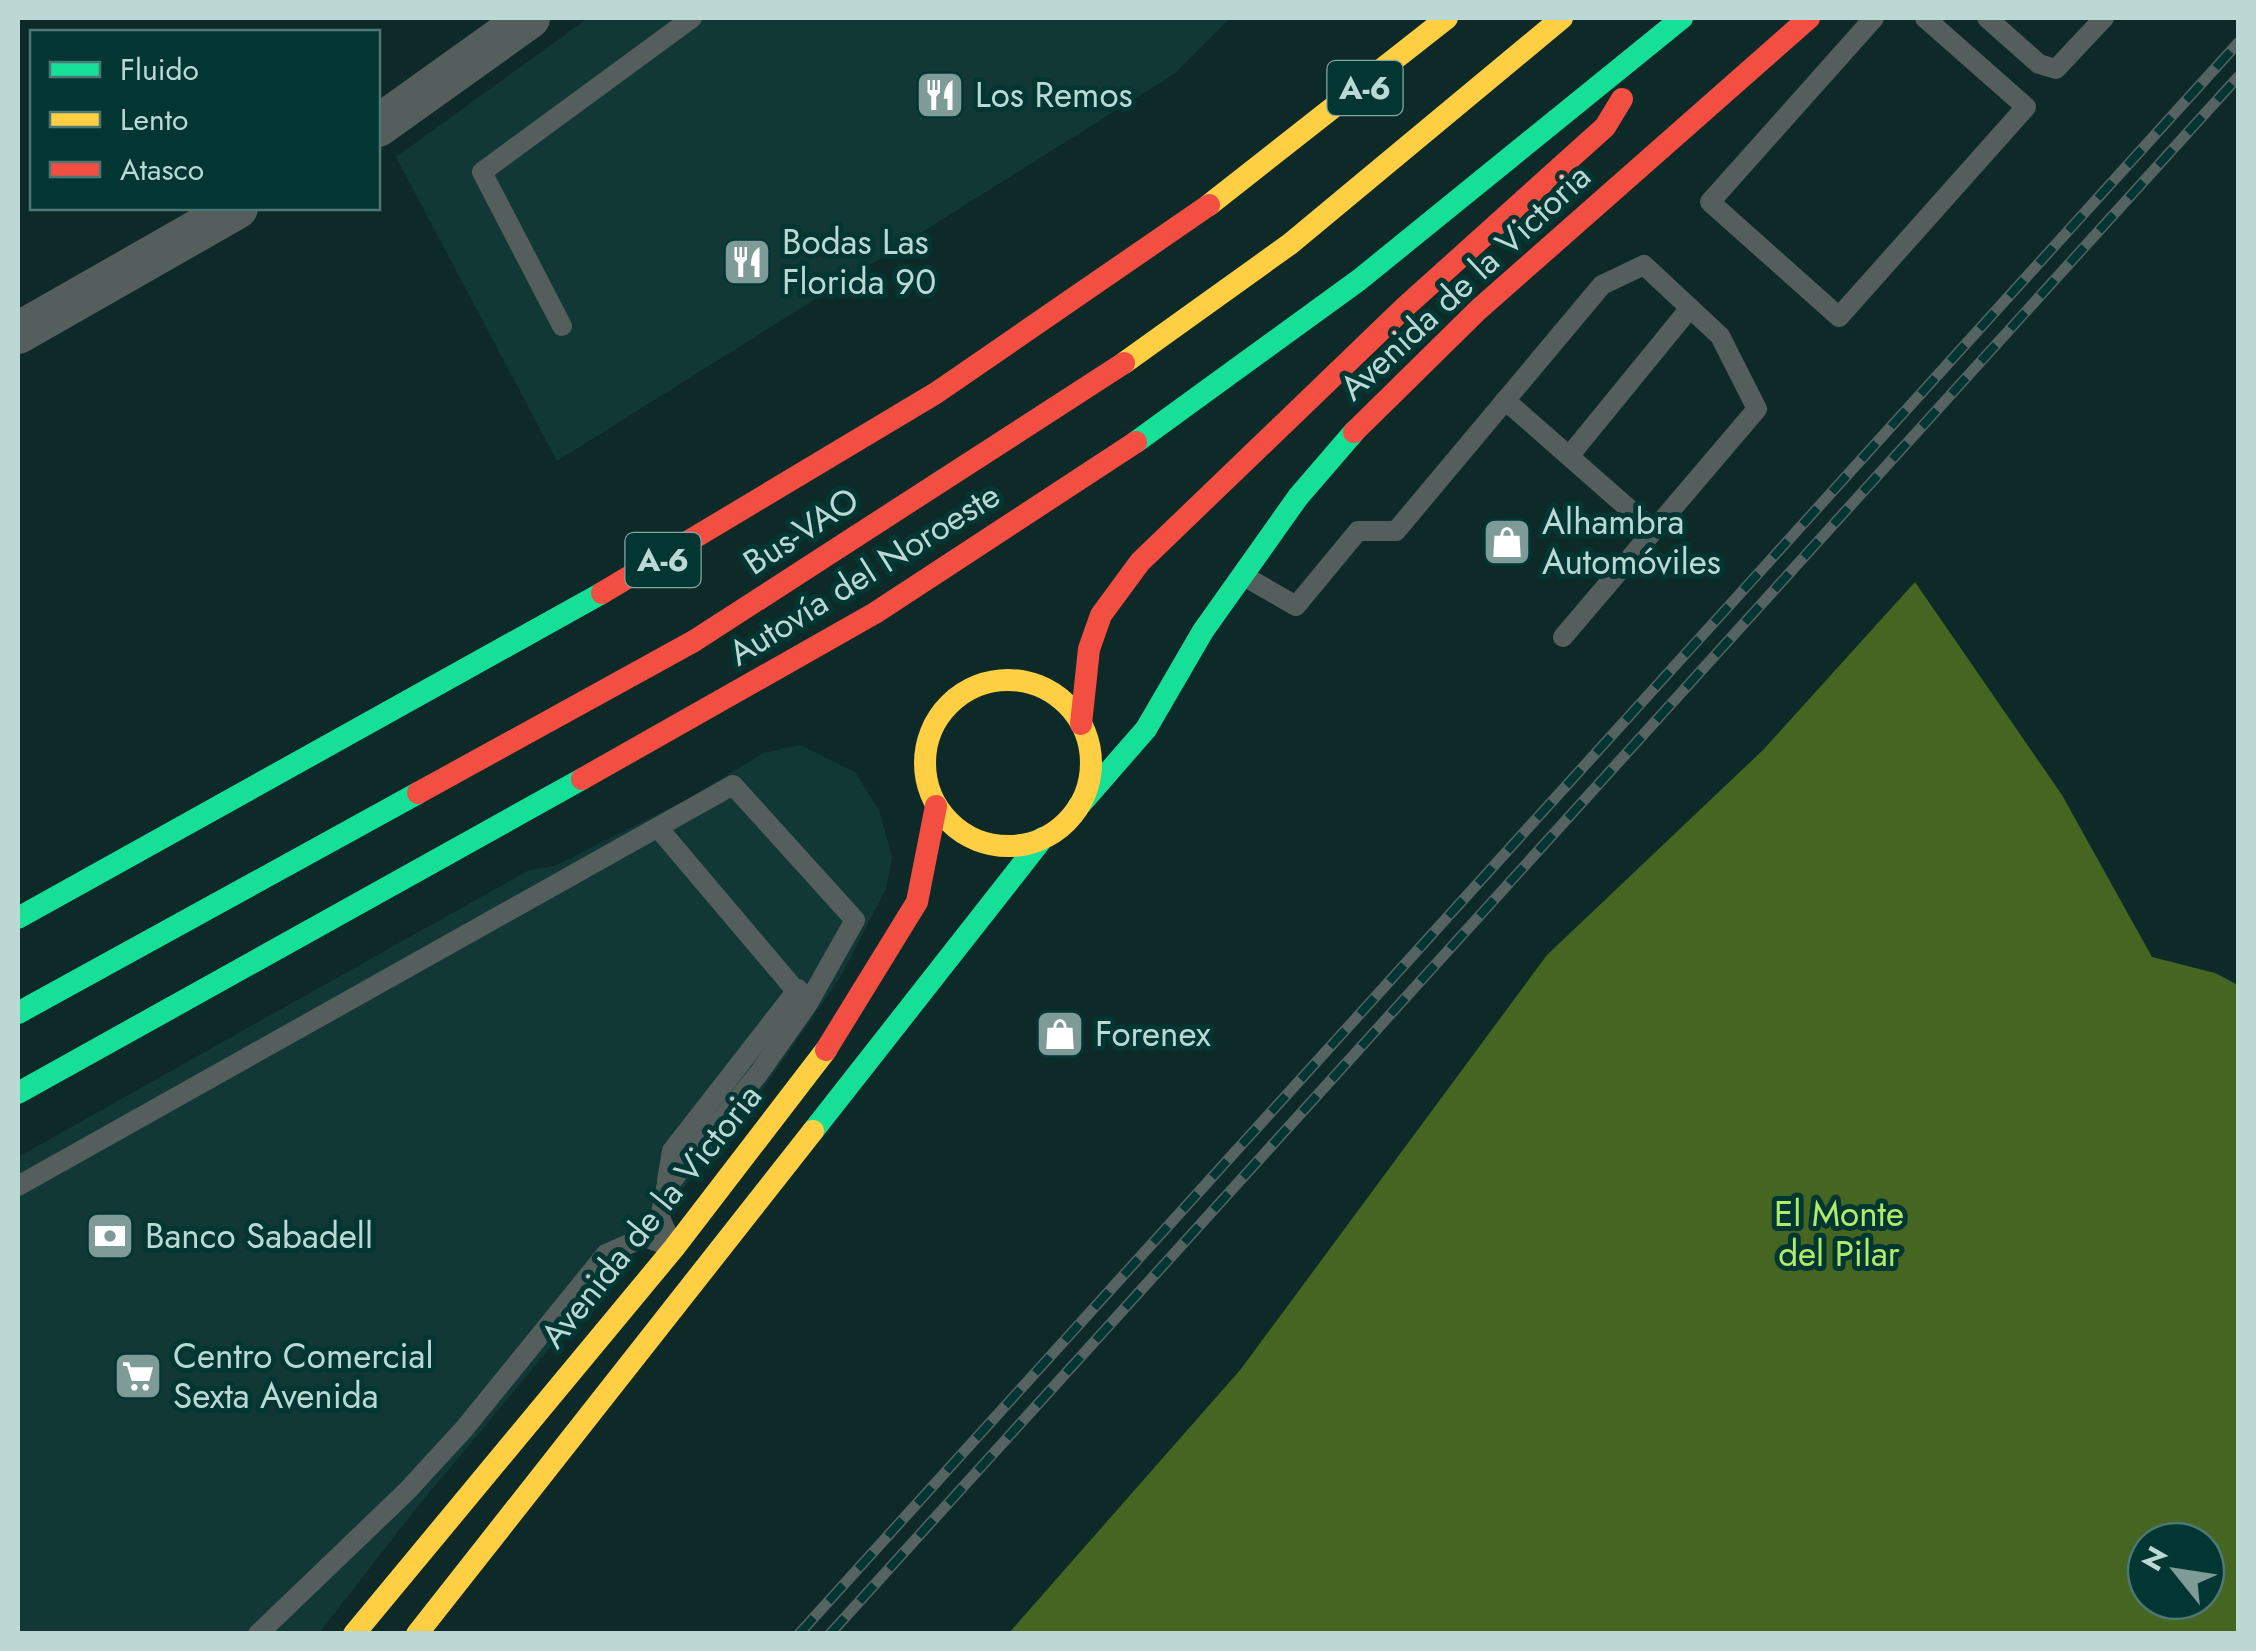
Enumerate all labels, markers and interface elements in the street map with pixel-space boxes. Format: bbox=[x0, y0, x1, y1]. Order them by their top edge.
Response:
legend bbox=[30, 30, 380, 210]
text: Fluido bbox=[120, 48, 199, 91]
road number: A-6 bbox=[1328, 61, 1402, 115]
restaurant icon: Los Remos bbox=[914, 69, 966, 121]
place label: Los Remos bbox=[975, 70, 1133, 120]
text: Lento bbox=[120, 98, 188, 141]
text: Atasco bbox=[120, 148, 204, 191]
street label: Avenida de la Victoria bbox=[1328, 152, 1602, 412]
place label: Bodas Las Florida 90 bbox=[782, 217, 936, 307]
restaurant icon: Bodas Las Florida 90 bbox=[721, 236, 773, 288]
street label: Autovía del Noroeste bbox=[719, 470, 1009, 678]
street label: Bus-VAO bbox=[733, 475, 869, 587]
place label: Alhambra Automóviles bbox=[1542, 497, 1721, 587]
shop icon: Alhambra Automóviles bbox=[1481, 516, 1533, 568]
road number: A-6 bbox=[626, 533, 700, 587]
shop icon: Forenex bbox=[1034, 1008, 1086, 1060]
place label: Forenex bbox=[1095, 1009, 1211, 1059]
street label: Avenida de la Victoria bbox=[529, 1073, 773, 1359]
park label: El Monte del Pilar bbox=[1774, 1189, 1904, 1279]
bank icon: Banco Sabadell bbox=[84, 1210, 136, 1262]
place label: Banco Sabadell bbox=[145, 1211, 373, 1261]
place label: Centro Comercial Sexta Avenida bbox=[173, 1331, 433, 1421]
supermarket icon: Centro Comercial Sexta Avenida bbox=[112, 1350, 164, 1402]
north arrow bbox=[2126, 1521, 2226, 1621]
text: N bbox=[2131, 1539, 2178, 1579]

